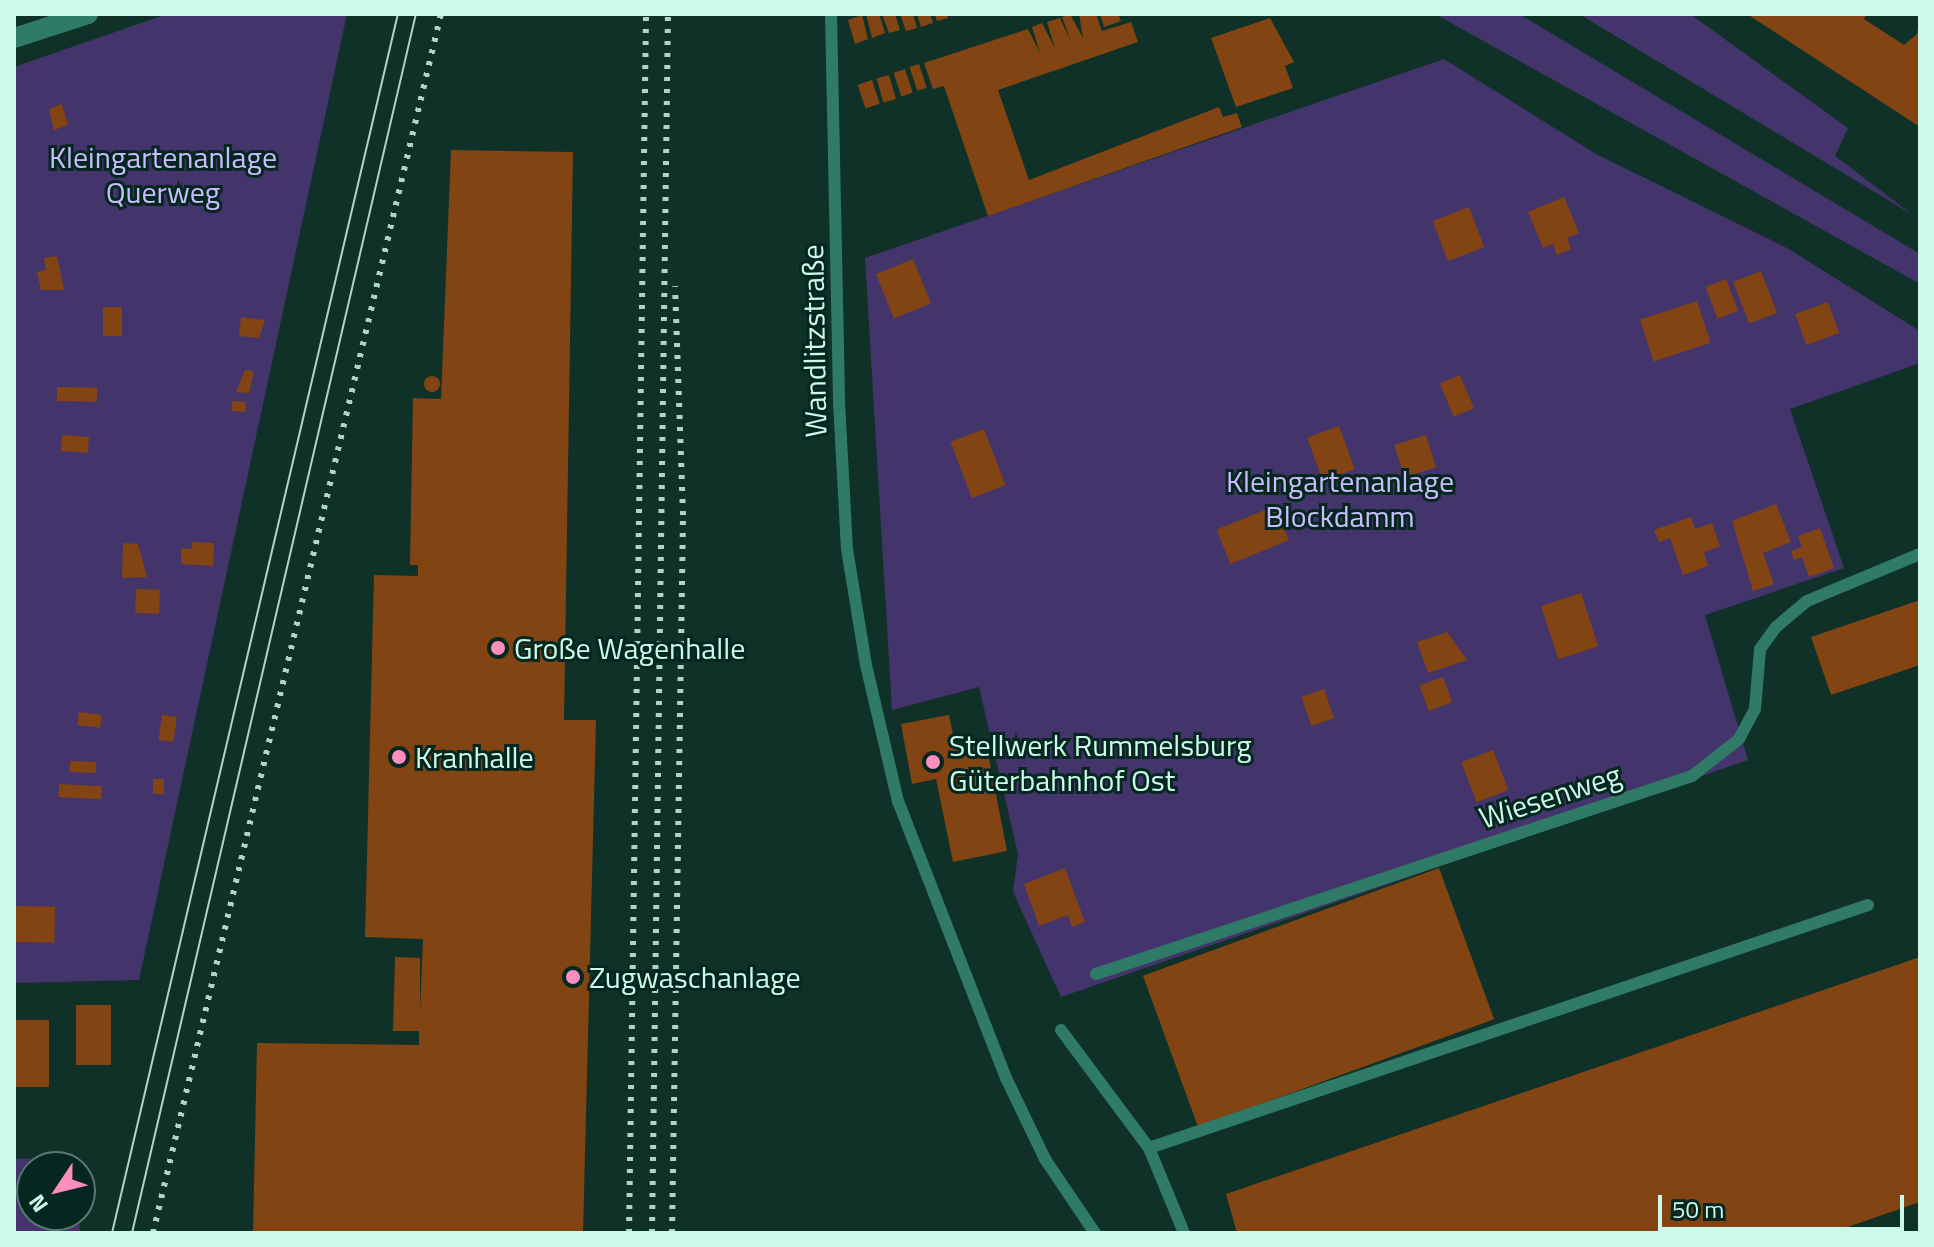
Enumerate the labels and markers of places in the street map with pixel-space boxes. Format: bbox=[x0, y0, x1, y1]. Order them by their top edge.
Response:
place label: Große Wagenhalle bbox=[514, 630, 745, 666]
marker: Große Wagenhalle bbox=[489, 639, 507, 657]
place label: Stellwerk Rummelsburg Güterbahnhof Ost bbox=[949, 727, 1252, 798]
place label: Kranhalle bbox=[415, 739, 534, 775]
marker: Kranhalle bbox=[390, 748, 408, 766]
marker: Stellwerk Rummelsburg Güterbahnhof Ost bbox=[924, 753, 942, 771]
place label: Zugwaschanlage bbox=[589, 959, 801, 995]
marker: Zugwaschanlage bbox=[564, 968, 582, 986]

